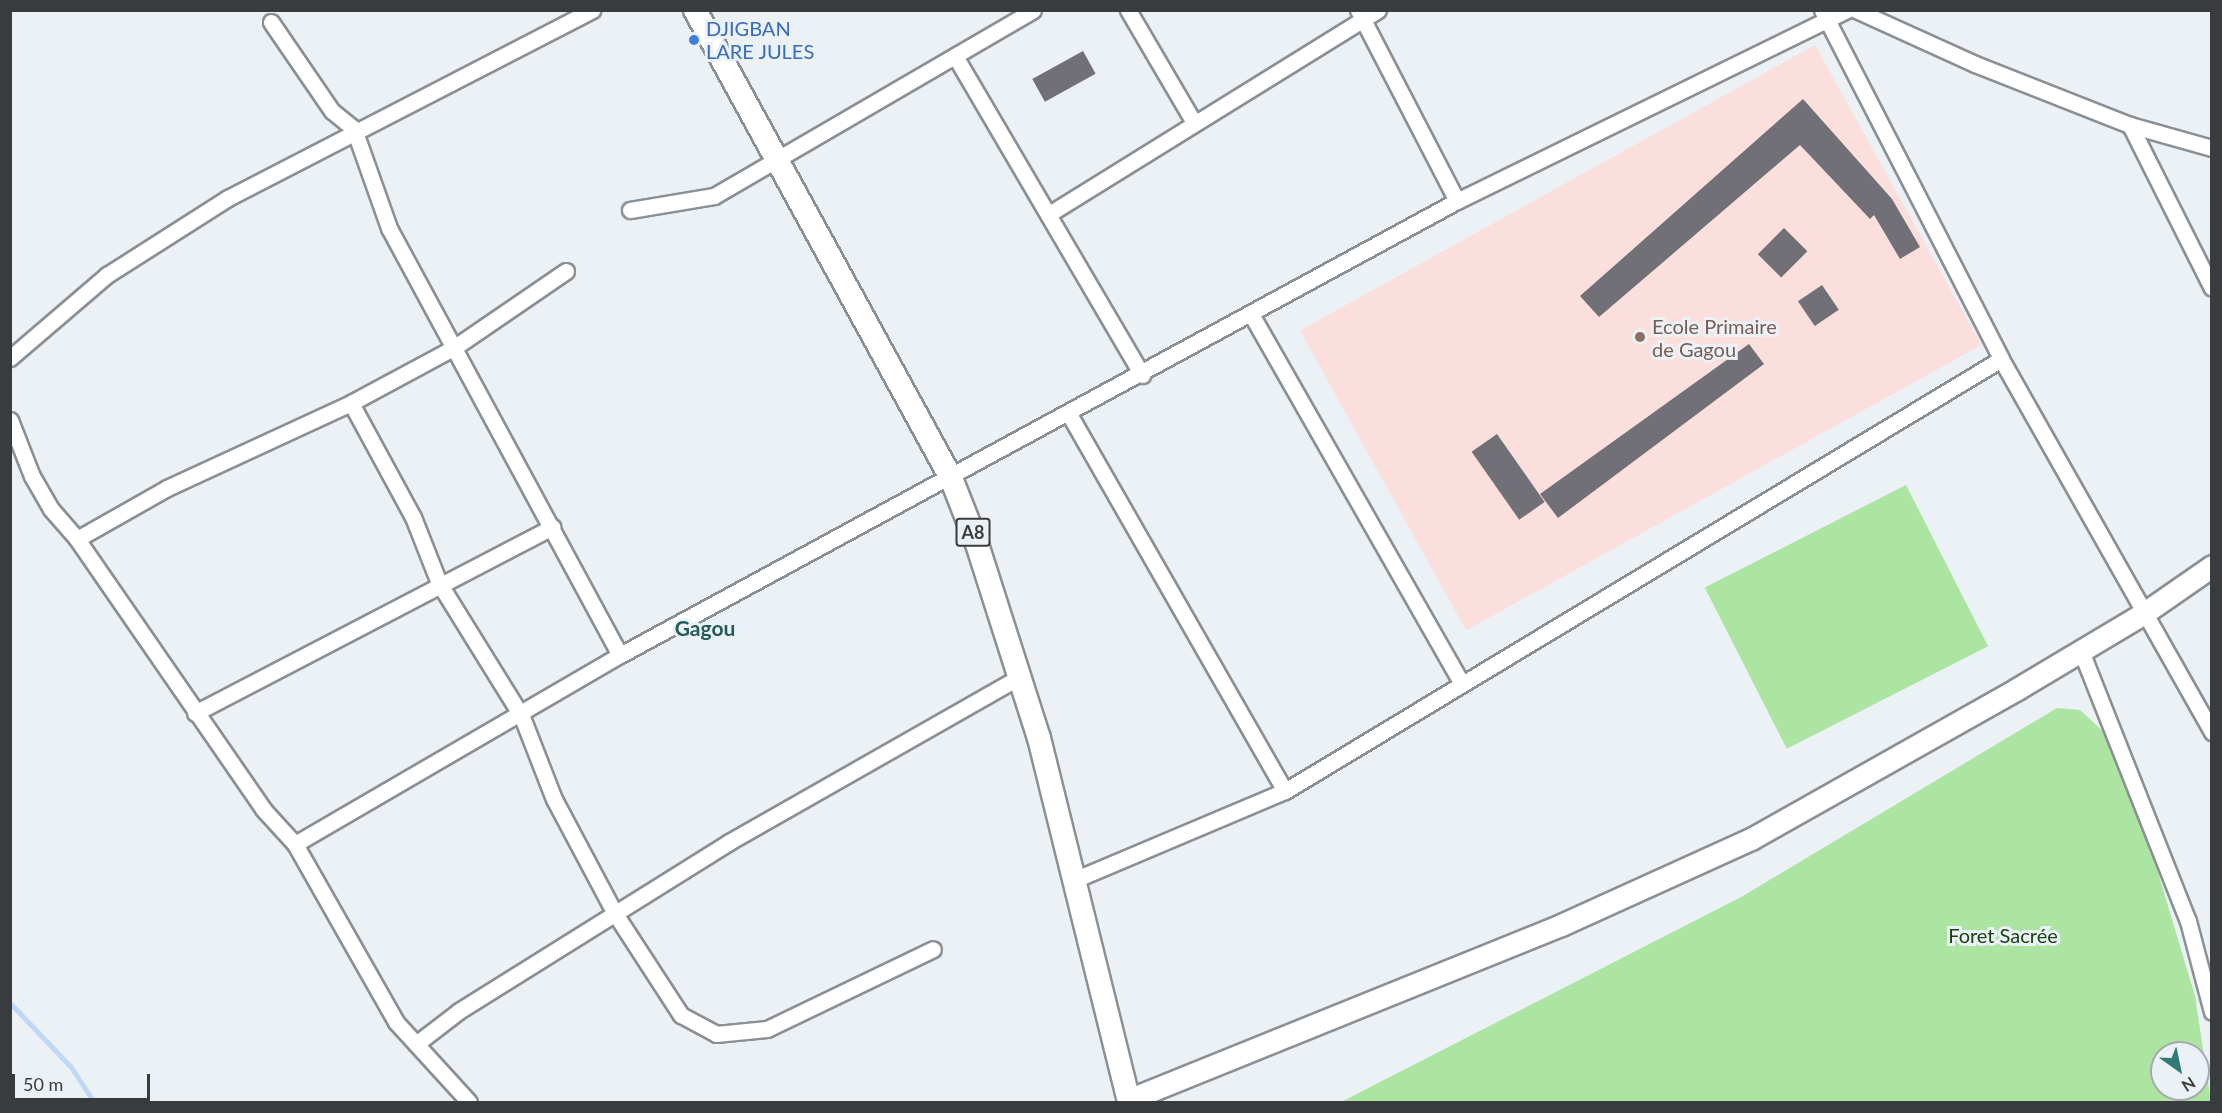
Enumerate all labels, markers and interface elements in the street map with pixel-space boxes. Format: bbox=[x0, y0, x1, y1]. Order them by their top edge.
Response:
place label: DJIGBAN LARE JULES bbox=[706, 16, 815, 63]
marker: DJIGBAN LARE JULES bbox=[687, 33, 701, 47]
place label: Ecole Primaire de Gagou bbox=[1652, 314, 1777, 361]
marker: Ecole Primaire de Gagou bbox=[1633, 330, 1647, 344]
road number: A8 bbox=[955, 517, 991, 547]
district label: Gagou bbox=[675, 615, 735, 641]
park label: Foret Sacrée bbox=[1948, 923, 2058, 947]
north arrow bbox=[2150, 1041, 2210, 1101]
scale bar bbox=[15, 1062, 153, 1100]
text: 50 m bbox=[23, 1073, 63, 1095]
text: N bbox=[2179, 1074, 2199, 1096]

